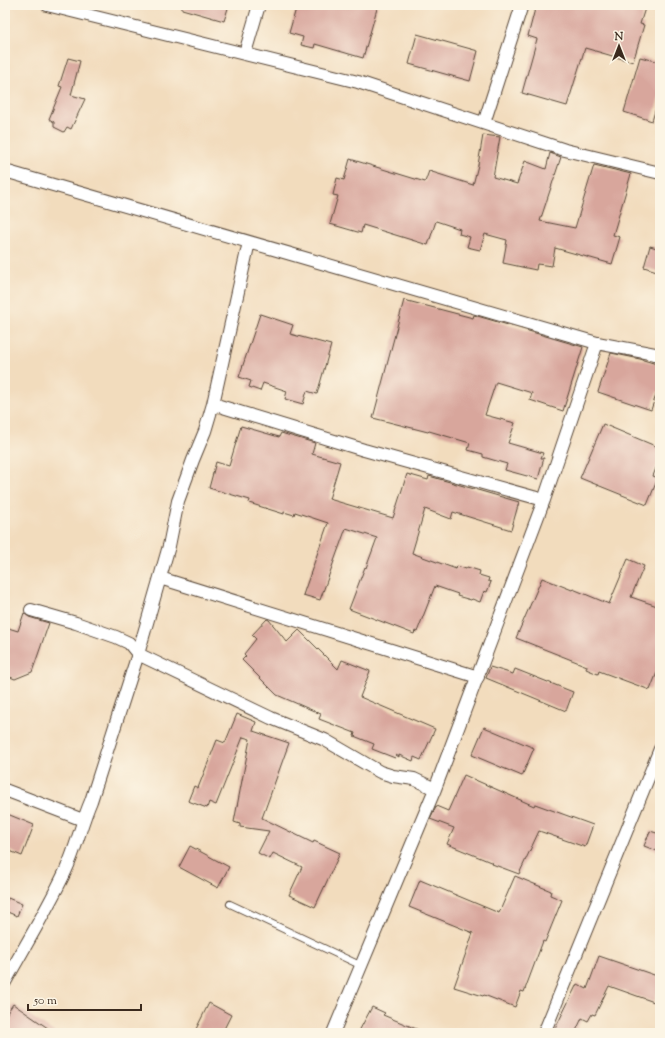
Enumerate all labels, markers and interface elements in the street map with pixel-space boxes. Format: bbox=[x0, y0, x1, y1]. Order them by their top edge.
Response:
north arrow bbox=[599, 26, 639, 66]
text: N bbox=[614, 29, 624, 45]
scale bar bbox=[28, 986, 141, 1012]
text: 50 m bbox=[33, 992, 57, 1010]

